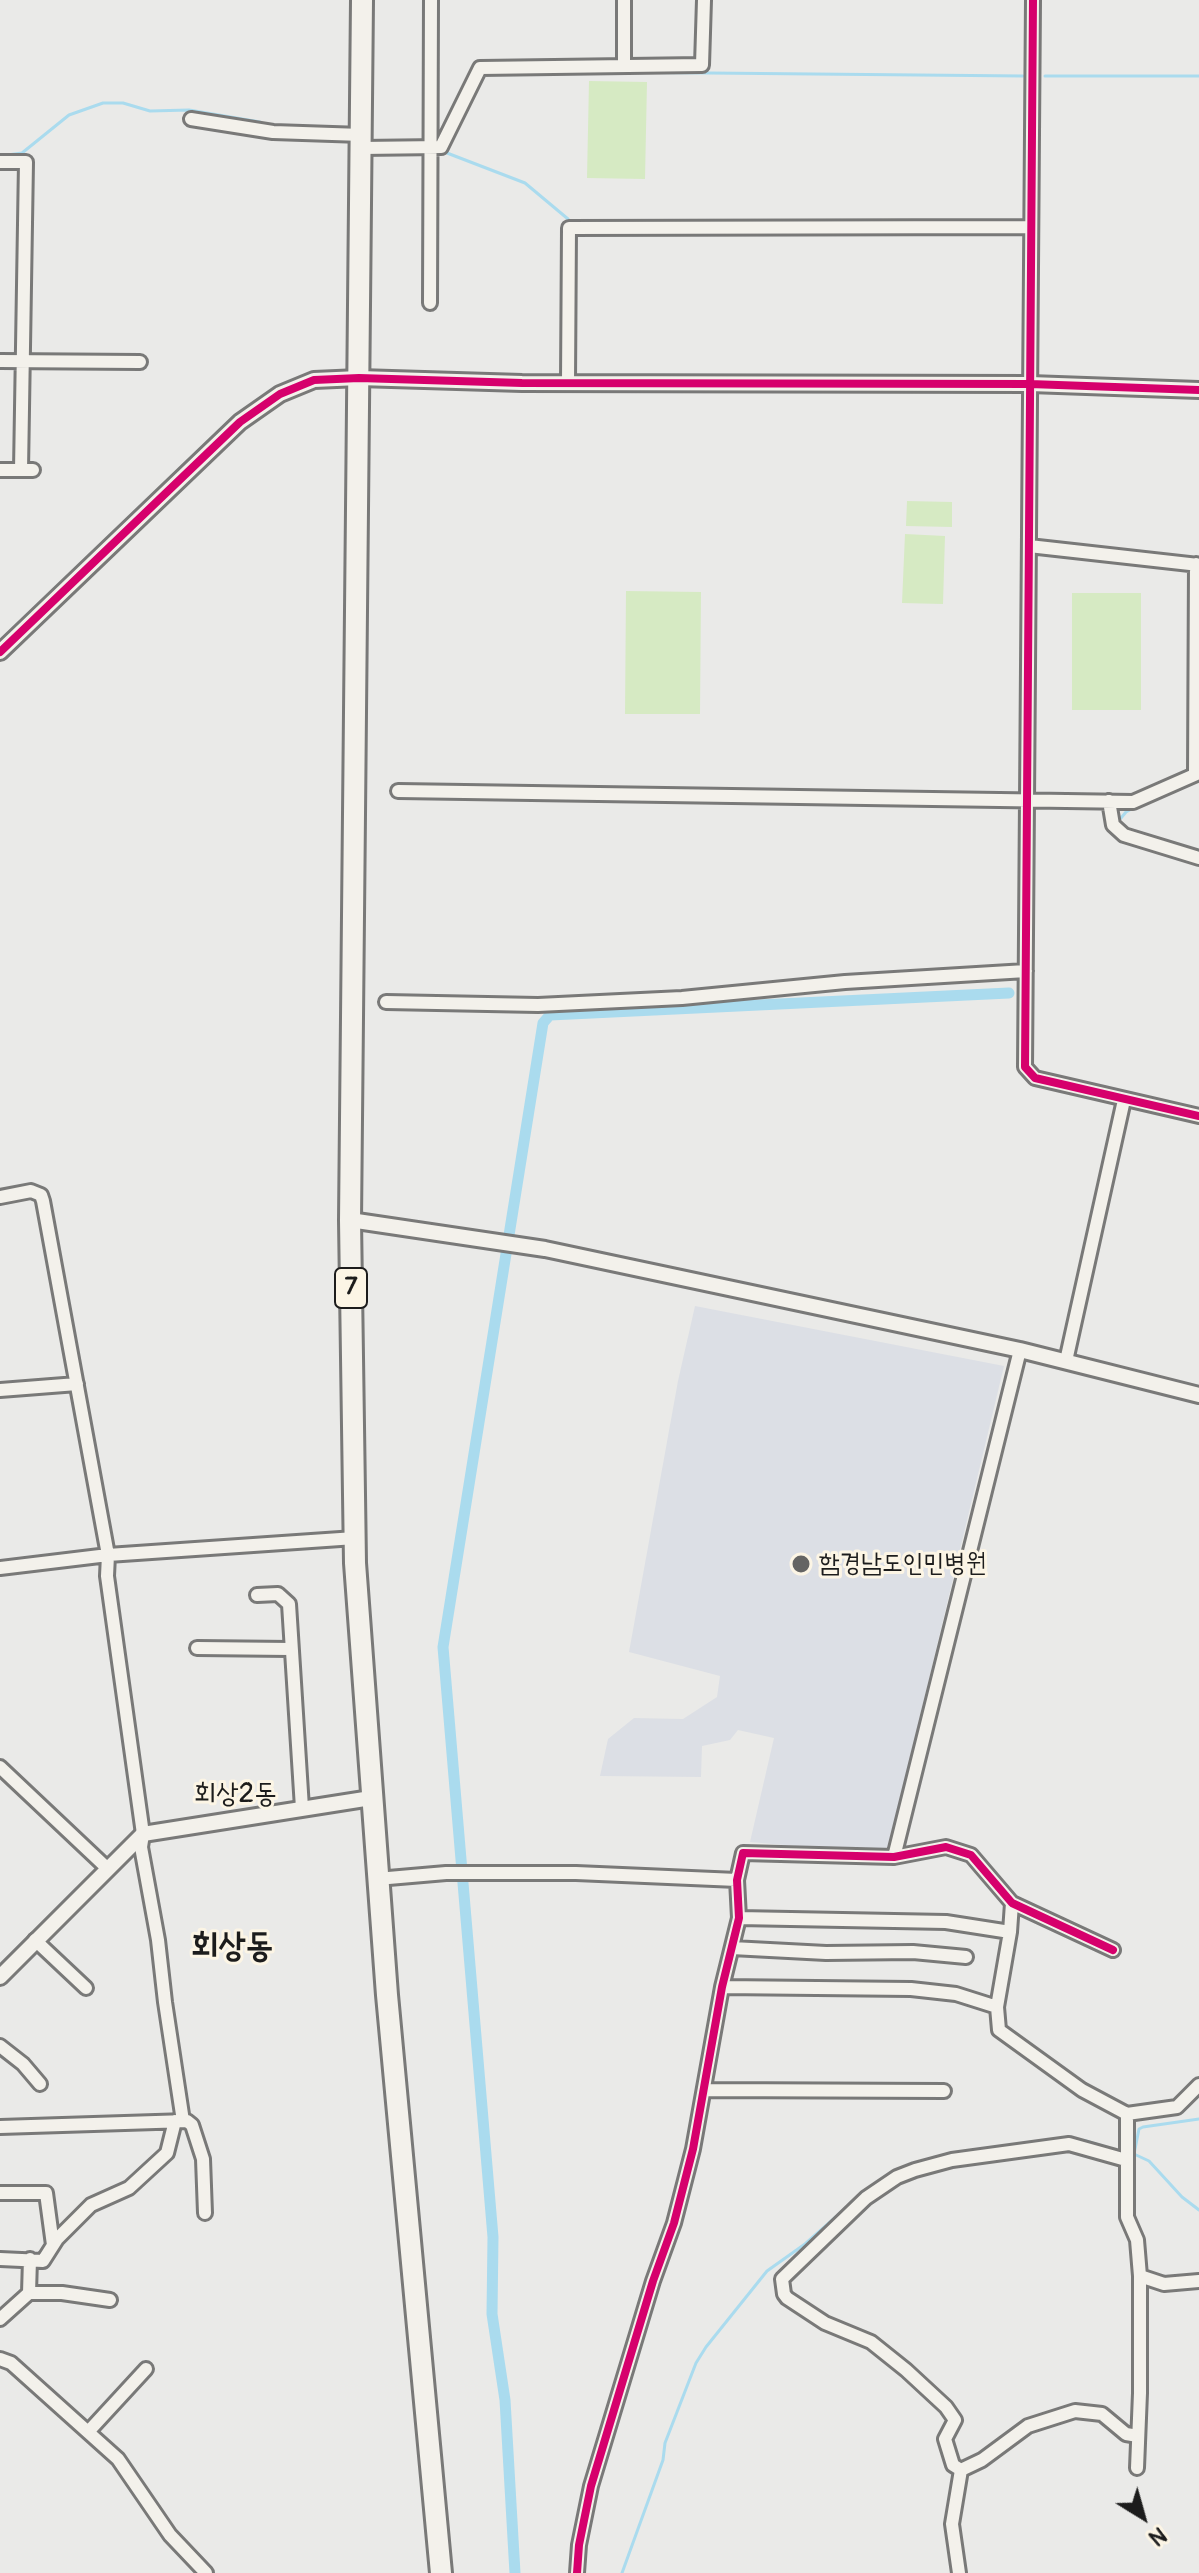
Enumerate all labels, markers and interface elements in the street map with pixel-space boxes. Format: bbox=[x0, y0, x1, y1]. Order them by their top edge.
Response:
road number: 7 bbox=[335, 1268, 367, 1308]
place label: 함경남도인민병원 bbox=[819, 1548, 986, 1580]
marker: 함경남도인민병원 bbox=[790, 1553, 812, 1575]
district label: 회상2동 bbox=[193, 1778, 277, 1812]
district label: 회상동 bbox=[191, 1927, 273, 1967]
north arrow bbox=[1103, 2477, 1183, 2557]
text: N bbox=[1143, 2521, 1172, 2552]

